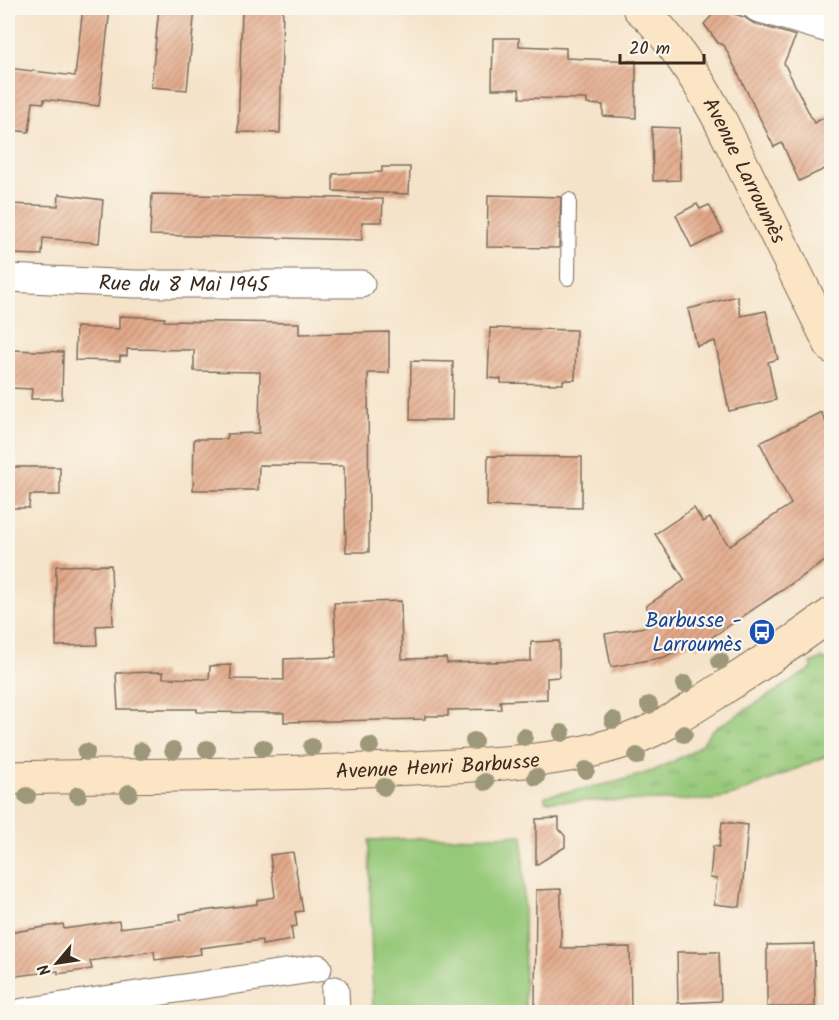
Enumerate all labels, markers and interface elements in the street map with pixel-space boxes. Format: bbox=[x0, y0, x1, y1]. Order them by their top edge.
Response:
scale bar bbox=[620, 27, 704, 65]
text: 20 m bbox=[629, 35, 670, 64]
street label: Avenue Larroumès bbox=[693, 92, 794, 250]
street label: Rue du 8 Mai 1945 bbox=[98, 267, 271, 302]
place label: Barbusse - Larroumès bbox=[645, 605, 742, 662]
bus stop icon: Barbusse - Larroumès bbox=[747, 617, 777, 647]
street label: Avenue Henri Barbusse bbox=[335, 745, 542, 789]
north arrow bbox=[27, 933, 87, 993]
text: N bbox=[32, 959, 59, 980]

